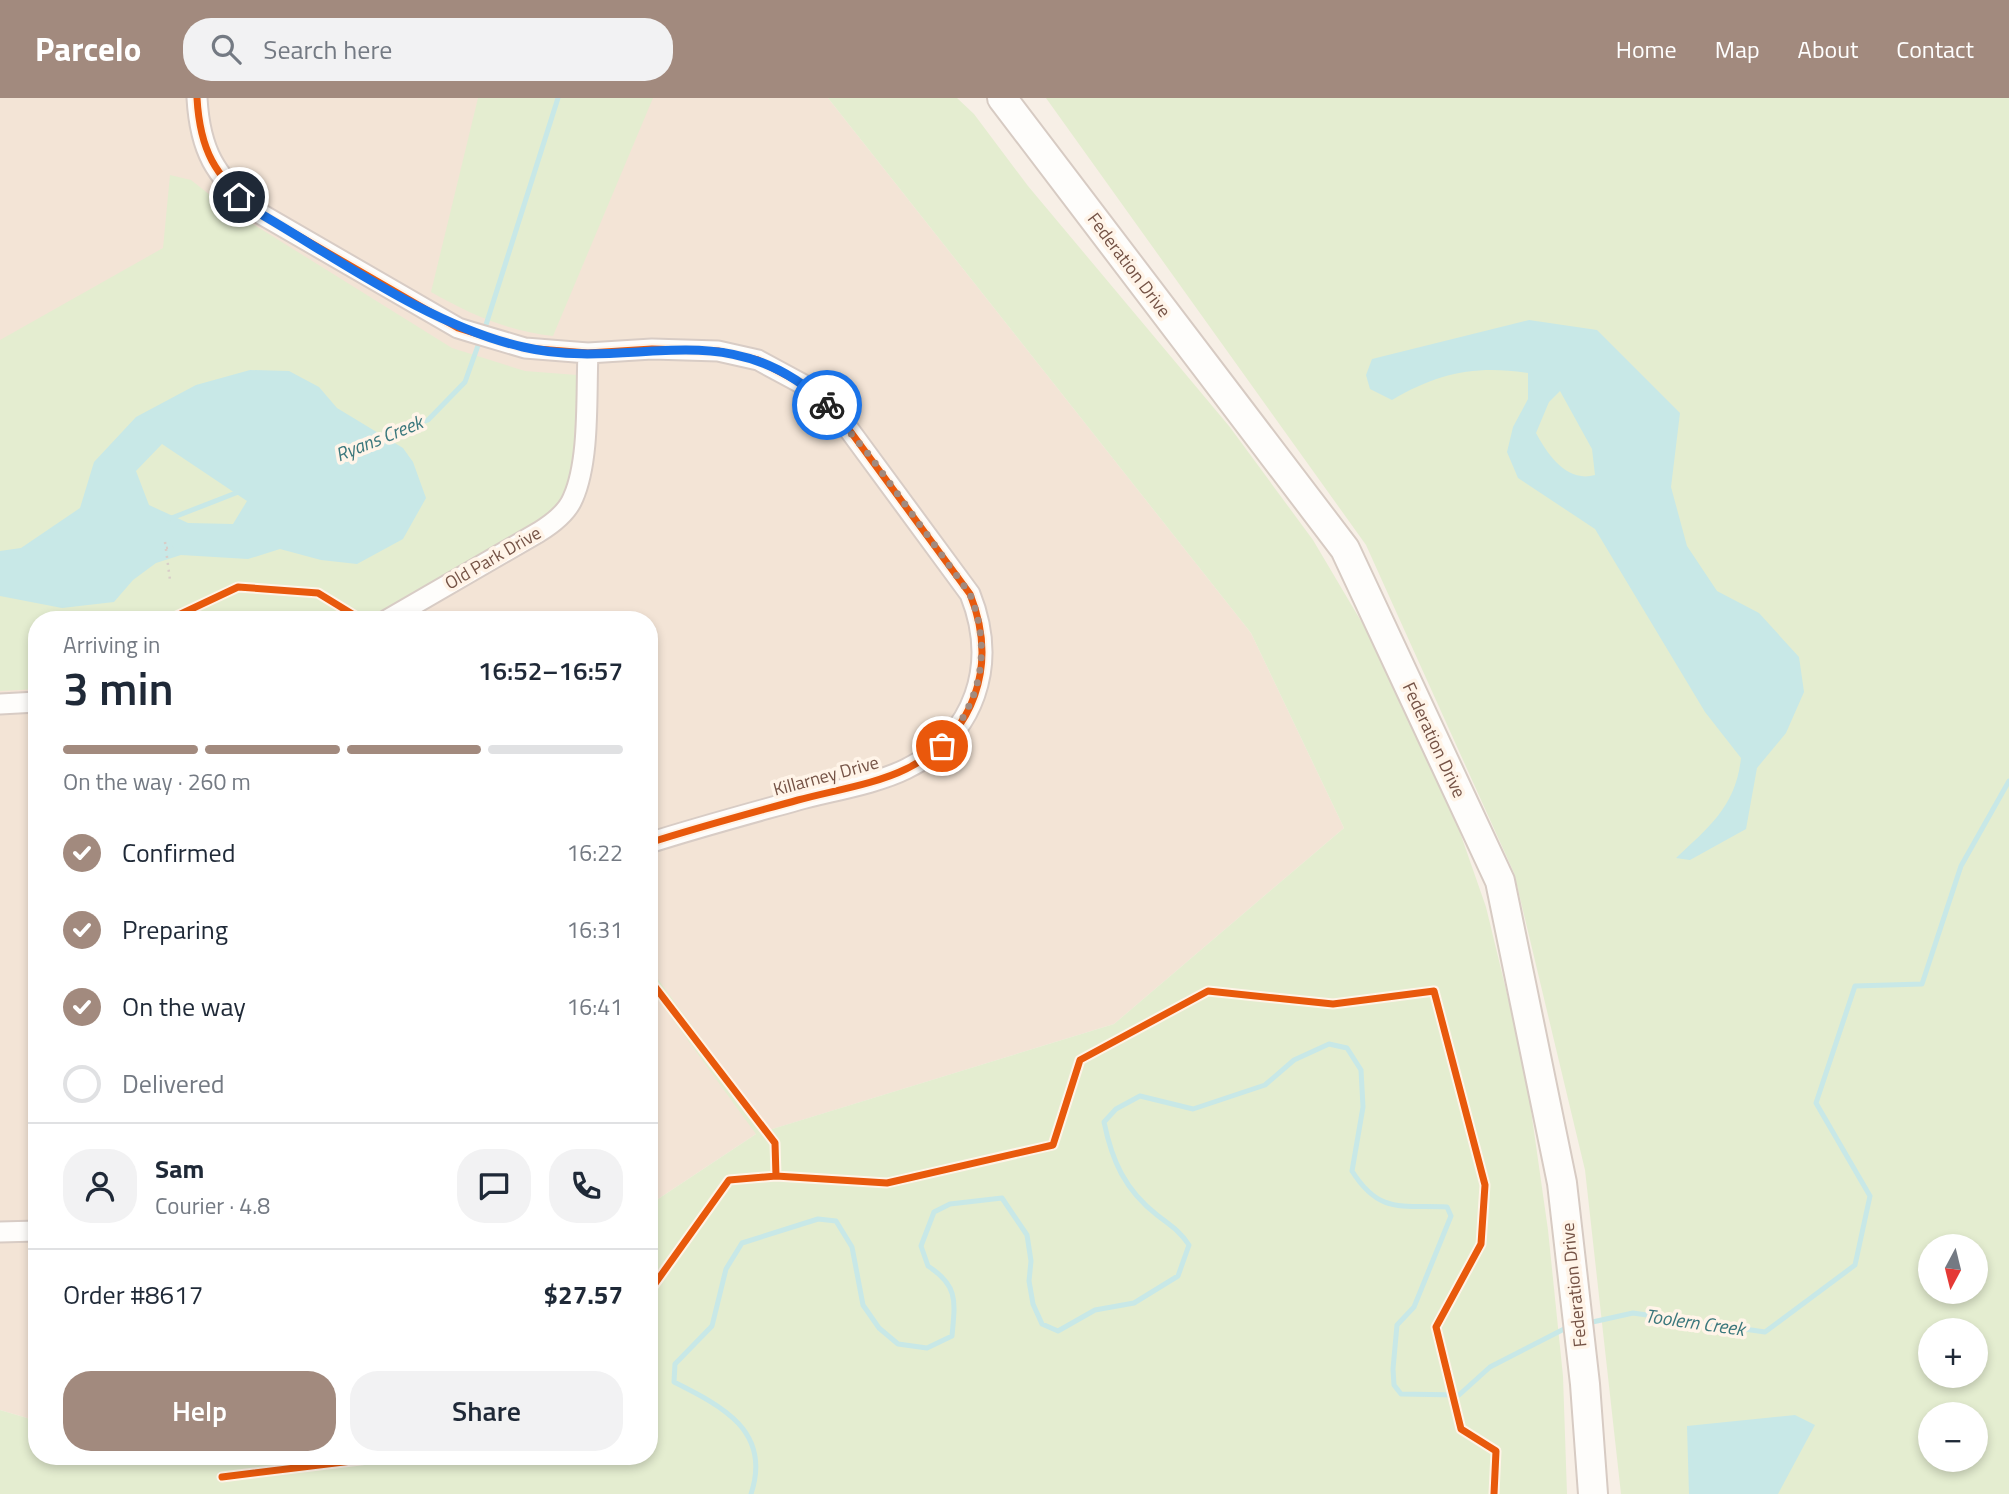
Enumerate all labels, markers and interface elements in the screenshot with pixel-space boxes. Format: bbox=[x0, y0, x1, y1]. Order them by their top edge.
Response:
search box bbox=[183, 18, 673, 81]
text: Parcelo bbox=[35, 24, 141, 74]
icon: search bbox=[207, 30, 245, 68]
text: Search here bbox=[263, 30, 392, 69]
text: Home bbox=[1616, 31, 1677, 67]
text: Map bbox=[1715, 31, 1760, 67]
text: About bbox=[1798, 31, 1858, 67]
text: Contact bbox=[1896, 31, 1974, 67]
pin bbox=[209, 167, 269, 227]
icon: home bbox=[220, 178, 258, 216]
street label: Federation Drive bbox=[1081, 207, 1178, 323]
courier bbox=[792, 370, 862, 440]
icon: bike bbox=[808, 386, 846, 424]
water label: Ryans Creek bbox=[331, 406, 429, 468]
street label: Old Park Drive bbox=[440, 519, 546, 596]
text: Arriving in bbox=[63, 627, 160, 662]
text: 16:52–16:57 bbox=[478, 651, 623, 690]
text: 3 min bbox=[63, 653, 174, 723]
street label: Federation Drive bbox=[1396, 678, 1473, 802]
pin bbox=[912, 716, 972, 776]
icon: bag bbox=[923, 727, 961, 765]
street label: Killarney Drive bbox=[770, 748, 882, 803]
text: On the way · 260 m bbox=[63, 764, 251, 799]
text: Confirmed bbox=[122, 833, 236, 872]
icon: check bbox=[63, 834, 101, 872]
text: 16:22 bbox=[566, 835, 623, 870]
text: Preparing bbox=[122, 910, 228, 949]
icon: check bbox=[63, 911, 101, 949]
text: 16:31 bbox=[566, 912, 623, 947]
text: On the way bbox=[122, 987, 246, 1026]
icon: check bbox=[63, 988, 101, 1026]
text: 16:41 bbox=[566, 989, 623, 1024]
text: Delivered bbox=[122, 1064, 225, 1103]
button: person bbox=[63, 1149, 137, 1223]
text: Sam bbox=[155, 1149, 204, 1188]
button: chat bbox=[457, 1149, 531, 1223]
button: phone bbox=[549, 1149, 623, 1223]
text: Courier · 4.8 bbox=[155, 1188, 270, 1223]
street label: Federation Drive bbox=[1554, 1222, 1593, 1349]
north arrow bbox=[1918, 1234, 1988, 1304]
map controls bbox=[1918, 1234, 1988, 1472]
text: Order #8617 bbox=[63, 1275, 203, 1314]
text: $27.57 bbox=[544, 1275, 623, 1314]
water label: Toolern Creek bbox=[1644, 1300, 1749, 1343]
button: + bbox=[1918, 1318, 1988, 1388]
button: Help bbox=[63, 1371, 336, 1451]
button: Share bbox=[350, 1371, 623, 1451]
button: − bbox=[1918, 1402, 1988, 1472]

